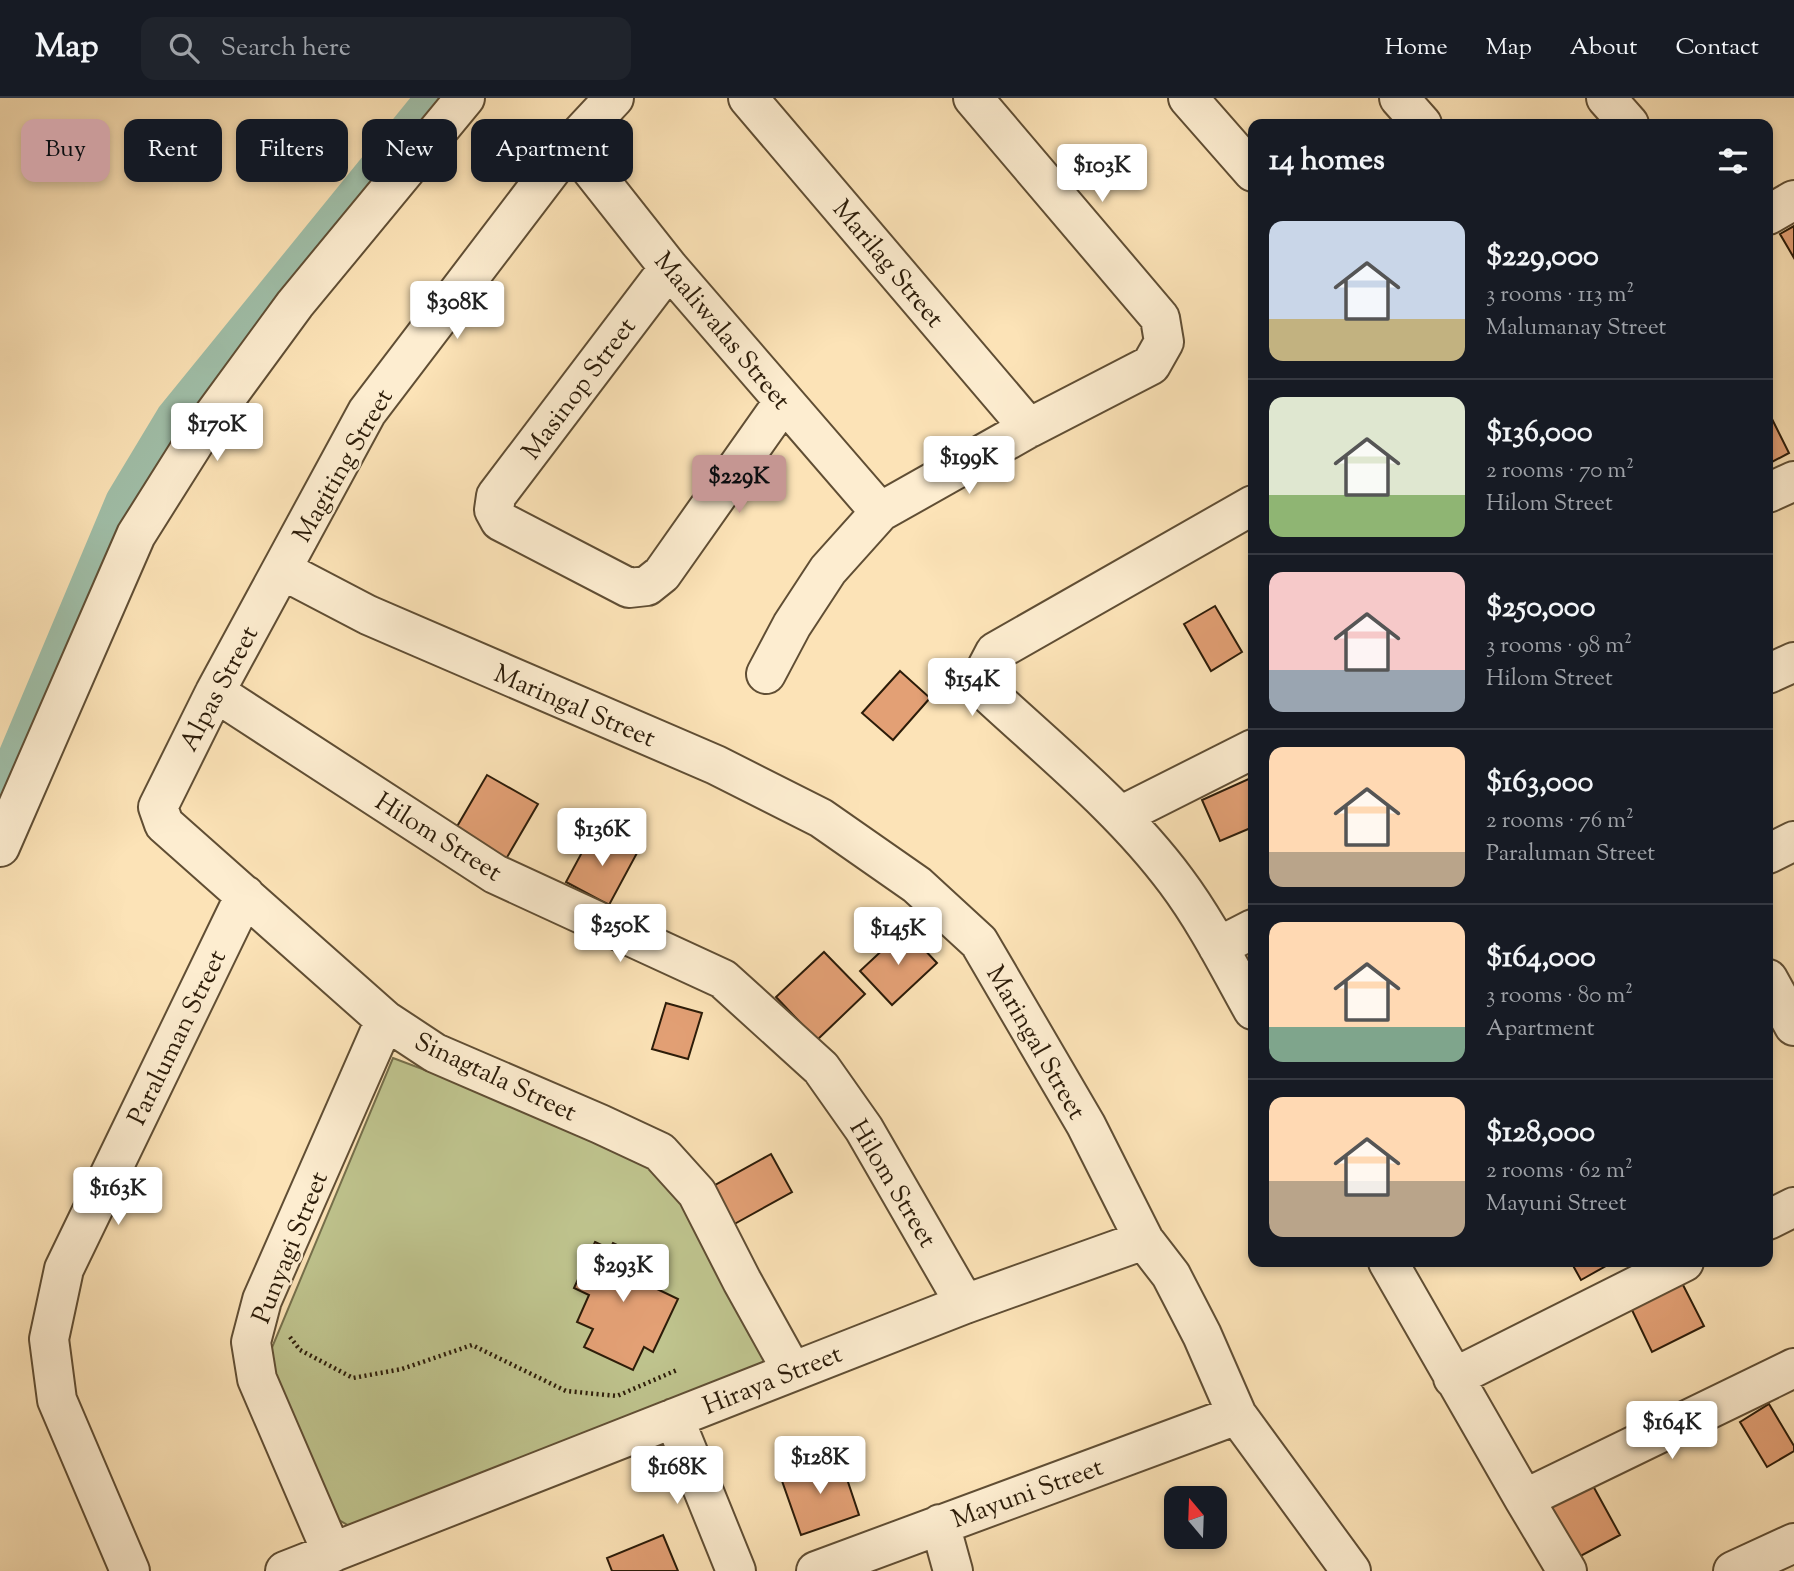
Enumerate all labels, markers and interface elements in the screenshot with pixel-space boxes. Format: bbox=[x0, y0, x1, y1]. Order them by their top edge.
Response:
search box bbox=[141, 17, 631, 80]
text: Map bbox=[35, 24, 99, 72]
icon: search bbox=[165, 29, 203, 67]
text: Search here bbox=[221, 30, 351, 67]
text: Home bbox=[1385, 31, 1448, 65]
text: Map bbox=[1486, 31, 1532, 65]
text: About bbox=[1570, 31, 1637, 65]
text: Contact bbox=[1675, 31, 1759, 65]
chip: Buy bbox=[21, 119, 110, 182]
chip: Rent bbox=[124, 119, 222, 182]
chip: Filters bbox=[236, 119, 348, 182]
chip: New bbox=[362, 119, 457, 182]
chip: Apartment bbox=[471, 119, 633, 182]
text: 14 homes bbox=[1269, 140, 1385, 183]
icon: filters bbox=[1714, 142, 1752, 180]
pin: $103K bbox=[1053, 144, 1151, 204]
text: $103K bbox=[1073, 150, 1131, 183]
street label: Marilag Street bbox=[822, 193, 952, 337]
text: $229,000 bbox=[1486, 236, 1599, 279]
street label: Maaliwalas Street bbox=[644, 245, 798, 419]
icon: home bbox=[1325, 249, 1409, 333]
text: 3 rooms · 113 m² bbox=[1486, 279, 1634, 312]
pin: $308K bbox=[408, 282, 506, 341]
text: $308K bbox=[426, 287, 488, 320]
street label: Masinop Street bbox=[514, 311, 646, 468]
text: Malumanay Street bbox=[1486, 312, 1666, 345]
street label: Magiting Street bbox=[285, 382, 403, 550]
pin: $170K bbox=[168, 404, 266, 463]
text: $170K bbox=[187, 409, 247, 442]
text: $136,000 bbox=[1486, 412, 1593, 455]
icon: home bbox=[1325, 425, 1409, 509]
pin: $199K bbox=[920, 436, 1018, 496]
text: $199K bbox=[940, 442, 998, 475]
text: 2 rooms · 70 m² bbox=[1486, 455, 1634, 488]
pin: $229K bbox=[690, 456, 788, 515]
text: $229K bbox=[708, 461, 770, 494]
text: Hilom Street bbox=[1486, 488, 1613, 521]
text: $250,000 bbox=[1486, 587, 1596, 630]
icon: home bbox=[1325, 600, 1409, 684]
street label: Alpas Street bbox=[172, 620, 269, 759]
text: 3 rooms · 98 m² bbox=[1486, 630, 1632, 663]
street label: Maringal Street bbox=[487, 657, 661, 758]
pin: $154K bbox=[923, 658, 1021, 718]
text: Hilom Street bbox=[1486, 663, 1613, 696]
text: $154K bbox=[944, 664, 1000, 697]
text: $163,000 bbox=[1486, 762, 1593, 805]
icon: home bbox=[1325, 775, 1409, 859]
street label: Hilom Street bbox=[367, 784, 508, 892]
text: 2 rooms · 76 m² bbox=[1486, 805, 1634, 838]
pin: $136K bbox=[553, 808, 651, 868]
text: $136K bbox=[573, 814, 631, 847]
text: Paraluman Street bbox=[1486, 838, 1655, 871]
pin: $250K bbox=[571, 904, 669, 964]
pin: $145K bbox=[849, 908, 947, 967]
text: $250K bbox=[590, 910, 650, 943]
text: $145K bbox=[870, 913, 926, 946]
text: $164,000 bbox=[1486, 937, 1596, 980]
street label: Paraluman Street bbox=[120, 944, 237, 1132]
icon: home bbox=[1325, 950, 1409, 1034]
street label: Maringal Street bbox=[976, 959, 1094, 1127]
text: 3 rooms · 80 m² bbox=[1486, 980, 1633, 1013]
text: Apartment bbox=[1486, 1013, 1595, 1046]
street label: Sinagtala Street bbox=[408, 1024, 582, 1132]
text: $128,000 bbox=[1486, 1112, 1595, 1155]
street label: Hilom Street bbox=[839, 1113, 945, 1255]
icon: home bbox=[1325, 1125, 1409, 1209]
text: 2 rooms · 62 m² bbox=[1486, 1155, 1633, 1188]
street label: Punyagi Street bbox=[244, 1166, 339, 1330]
pin: $163K bbox=[69, 1168, 167, 1227]
text: $163K bbox=[89, 1173, 147, 1206]
text: Mayuni Street bbox=[1486, 1188, 1627, 1221]
pin: $293K bbox=[574, 1244, 672, 1304]
text: $293K bbox=[593, 1250, 653, 1283]
street label: Hiraya Street bbox=[698, 1337, 848, 1426]
pin: $164K bbox=[1623, 1402, 1721, 1461]
text: $164K bbox=[1642, 1407, 1702, 1440]
pin: $128K bbox=[771, 1436, 869, 1496]
text: $128K bbox=[791, 1442, 850, 1475]
pin: $168K bbox=[628, 1446, 726, 1506]
street label: Mayuni Street bbox=[947, 1450, 1109, 1539]
text: $168K bbox=[647, 1452, 707, 1485]
north arrow bbox=[1164, 1486, 1227, 1549]
map controls bbox=[1164, 1486, 1227, 1549]

